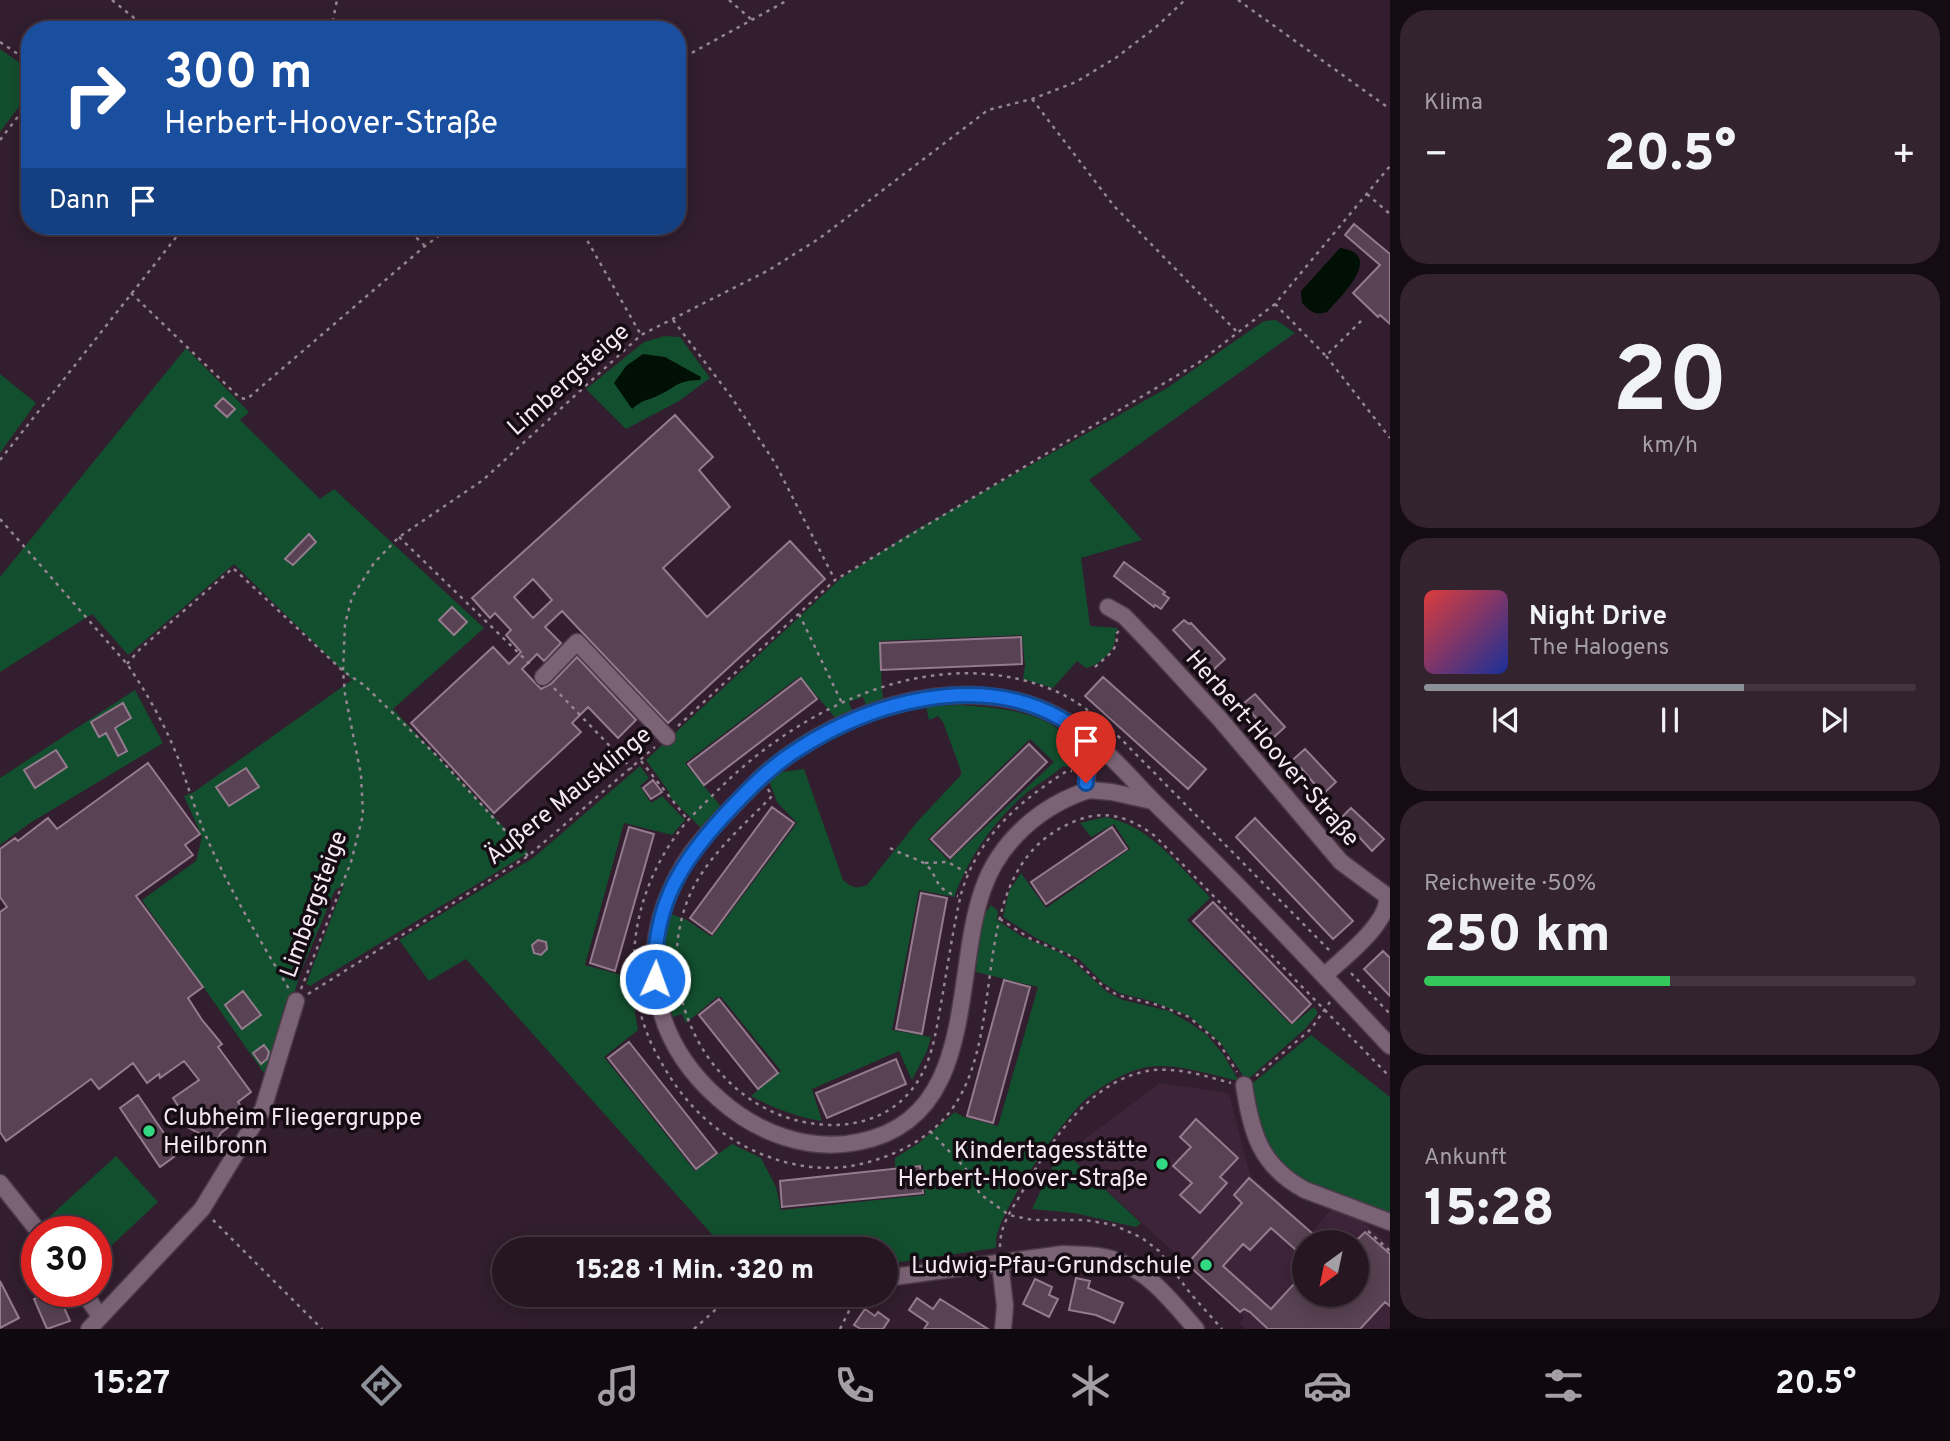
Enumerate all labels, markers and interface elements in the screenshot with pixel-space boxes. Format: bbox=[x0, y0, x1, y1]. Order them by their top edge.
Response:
text: 300 m bbox=[164, 44, 312, 106]
icon: right bbox=[49, 49, 140, 140]
text: Klima bbox=[1424, 89, 1483, 118]
text: Herbert-Hoover-Straße bbox=[164, 105, 498, 145]
text: 20.5° bbox=[1604, 123, 1736, 189]
text: − bbox=[1424, 132, 1449, 181]
text: + bbox=[1891, 132, 1916, 181]
icon: arrive bbox=[124, 182, 162, 220]
text: Dann bbox=[49, 185, 110, 218]
street label: Limbergsteige bbox=[502, 318, 637, 443]
text: 20 bbox=[1612, 329, 1728, 444]
text: km/h bbox=[1642, 432, 1698, 461]
text: Night Drive bbox=[1529, 601, 1667, 634]
text: The Halogens bbox=[1529, 634, 1669, 663]
street label: Herbert-Hoover-Straße bbox=[1178, 645, 1365, 854]
icon: previous bbox=[1487, 701, 1525, 739]
icon: pause bbox=[1651, 701, 1689, 739]
icon: next bbox=[1815, 701, 1853, 739]
pin bbox=[1056, 711, 1116, 783]
street label: Äußere Mausklinge bbox=[480, 720, 658, 873]
icon: arrive bbox=[1067, 722, 1105, 760]
street label: Limbergsteige bbox=[274, 827, 355, 982]
text: Reichweite · 50% bbox=[1424, 870, 1596, 899]
text: 250 km bbox=[1424, 904, 1611, 970]
position arrow bbox=[618, 942, 692, 1016]
place label: Clubheim Fliegergruppe Heilbronn bbox=[163, 1104, 422, 1162]
marker: Clubheim Fliegergruppe Heilbronn bbox=[141, 1123, 157, 1139]
place label: Kindertagesstätte Herbert-Hoover-Straße bbox=[898, 1137, 1148, 1195]
text: Ankunft bbox=[1424, 1144, 1507, 1173]
marker: Kindertagesstätte Herbert-Hoover-Straße bbox=[1154, 1156, 1170, 1172]
text: 15:28 bbox=[1424, 1178, 1555, 1244]
speed limit sign: 30 bbox=[21, 1216, 112, 1307]
north arrow bbox=[1292, 1230, 1368, 1307]
map controls bbox=[1292, 1230, 1369, 1307]
place label: Ludwig-Pfau-Grundschule bbox=[911, 1252, 1192, 1282]
text: 15:28 · 1 Min. · 320 m bbox=[576, 1255, 814, 1288]
marker: Ludwig-Pfau-Grundschule bbox=[1198, 1257, 1214, 1273]
icon: directions bbox=[357, 1361, 406, 1410]
icon: music bbox=[594, 1361, 643, 1410]
icon: phone bbox=[830, 1361, 879, 1410]
icon: climate bbox=[1066, 1361, 1115, 1410]
icon: car bbox=[1303, 1361, 1352, 1410]
icon: filters bbox=[1539, 1361, 1588, 1410]
text: 15:27 bbox=[94, 1365, 170, 1405]
text: 20.5° bbox=[1775, 1365, 1856, 1405]

